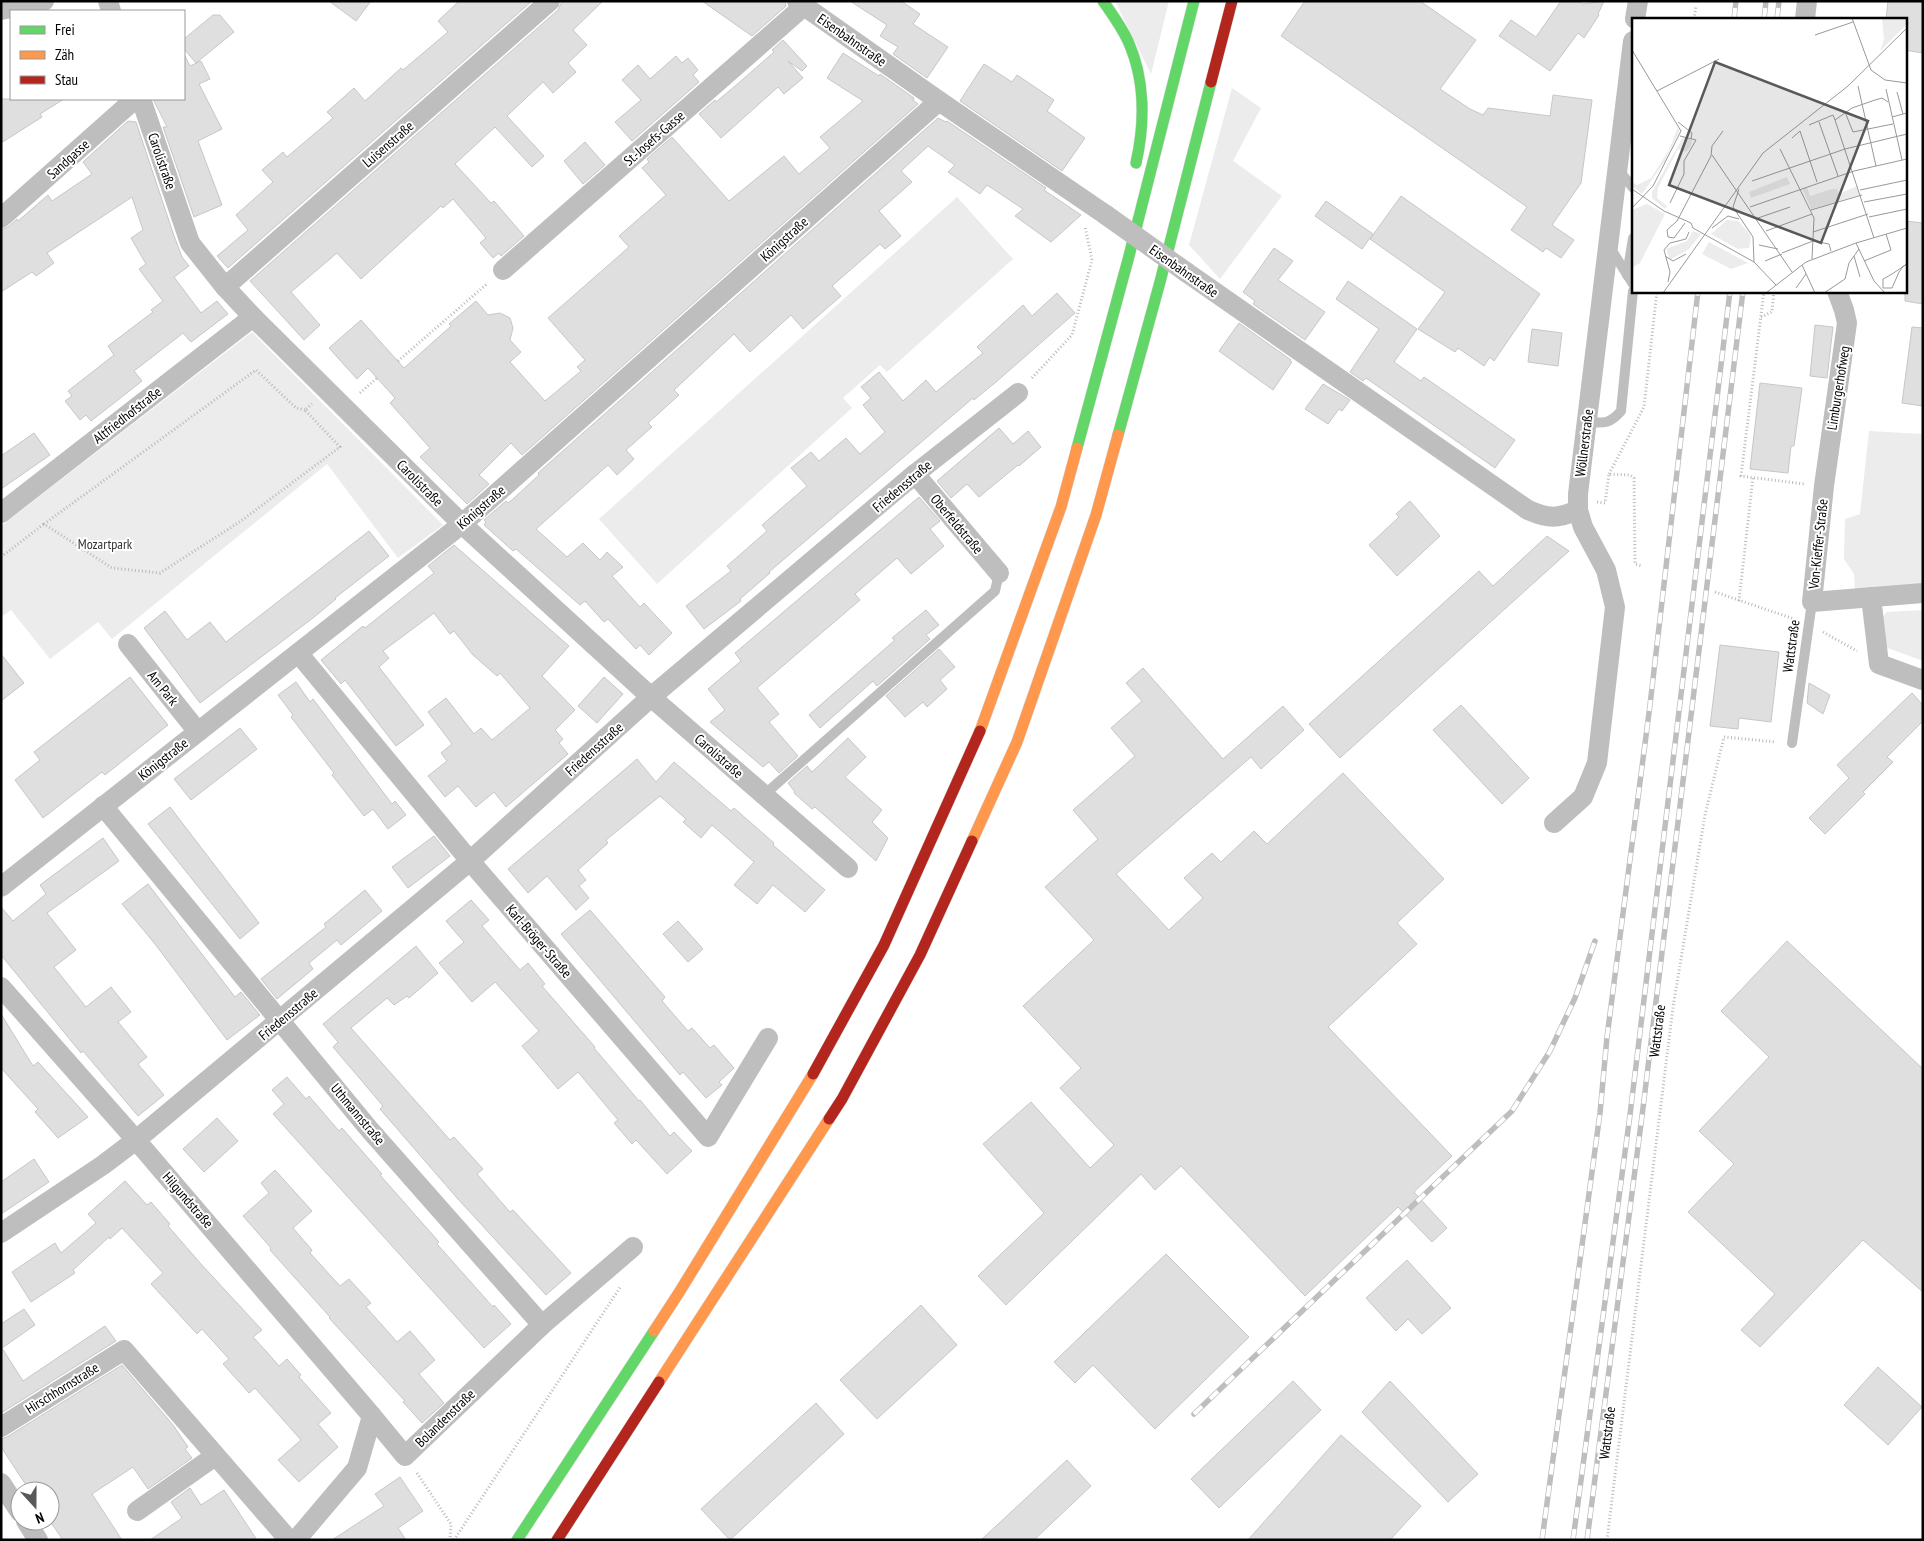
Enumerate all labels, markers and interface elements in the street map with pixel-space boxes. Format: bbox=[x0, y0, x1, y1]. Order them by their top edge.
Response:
legend bbox=[10, 10, 185, 100]
street label: Eisenbahnstraße bbox=[814, 10, 890, 71]
inset map bbox=[1632, 18, 1906, 292]
text: Frei bbox=[55, 20, 75, 39]
text: Zäh bbox=[55, 45, 74, 64]
text: Stau bbox=[55, 70, 78, 89]
street label: St.-Josefs-Gasse bbox=[620, 106, 688, 169]
street label: Luisenstraße bbox=[359, 117, 417, 171]
street label: Carolistraße bbox=[144, 130, 180, 192]
street label: Sandgasse bbox=[43, 135, 93, 183]
street label: Königstraße bbox=[756, 213, 812, 265]
street label: Eisenbahnstraße bbox=[1146, 241, 1222, 302]
street label: Limburgerhofweg bbox=[1822, 345, 1854, 431]
street label: Altfriedhofstraße bbox=[89, 382, 165, 447]
street label: Wöllnerstraße bbox=[1571, 408, 1597, 478]
street label: Carolistraße bbox=[393, 456, 447, 510]
street label: Friedensstraße bbox=[869, 456, 935, 516]
street label: Königstraße bbox=[453, 481, 509, 533]
street label: Oberfeldstraße bbox=[927, 490, 987, 558]
street label: Von-Kieffer-Straße bbox=[1804, 498, 1832, 591]
park label: Mozartpark bbox=[78, 535, 133, 553]
street label: Wattstraße bbox=[1778, 618, 1804, 673]
street label: Am Park bbox=[144, 667, 183, 709]
street label: Friedensstraße bbox=[561, 718, 627, 780]
street label: Carolistraße bbox=[691, 730, 747, 782]
street label: Königstraße bbox=[134, 734, 192, 784]
street label: Karl-Bröger-Straße bbox=[502, 901, 576, 982]
street label: Friedensstraße bbox=[255, 984, 321, 1044]
street label: Wattstraße bbox=[1645, 1003, 1669, 1058]
street label: Uthmannstraße bbox=[327, 1080, 389, 1149]
street label: Hilgundstraße bbox=[159, 1168, 217, 1232]
street label: Hirschhornstraße bbox=[22, 1358, 102, 1418]
street label: Bolandenstraße bbox=[411, 1385, 479, 1451]
street label: Wattstraße bbox=[1595, 1405, 1619, 1460]
north arrow bbox=[10, 1481, 60, 1531]
text: N bbox=[33, 1508, 46, 1528]

